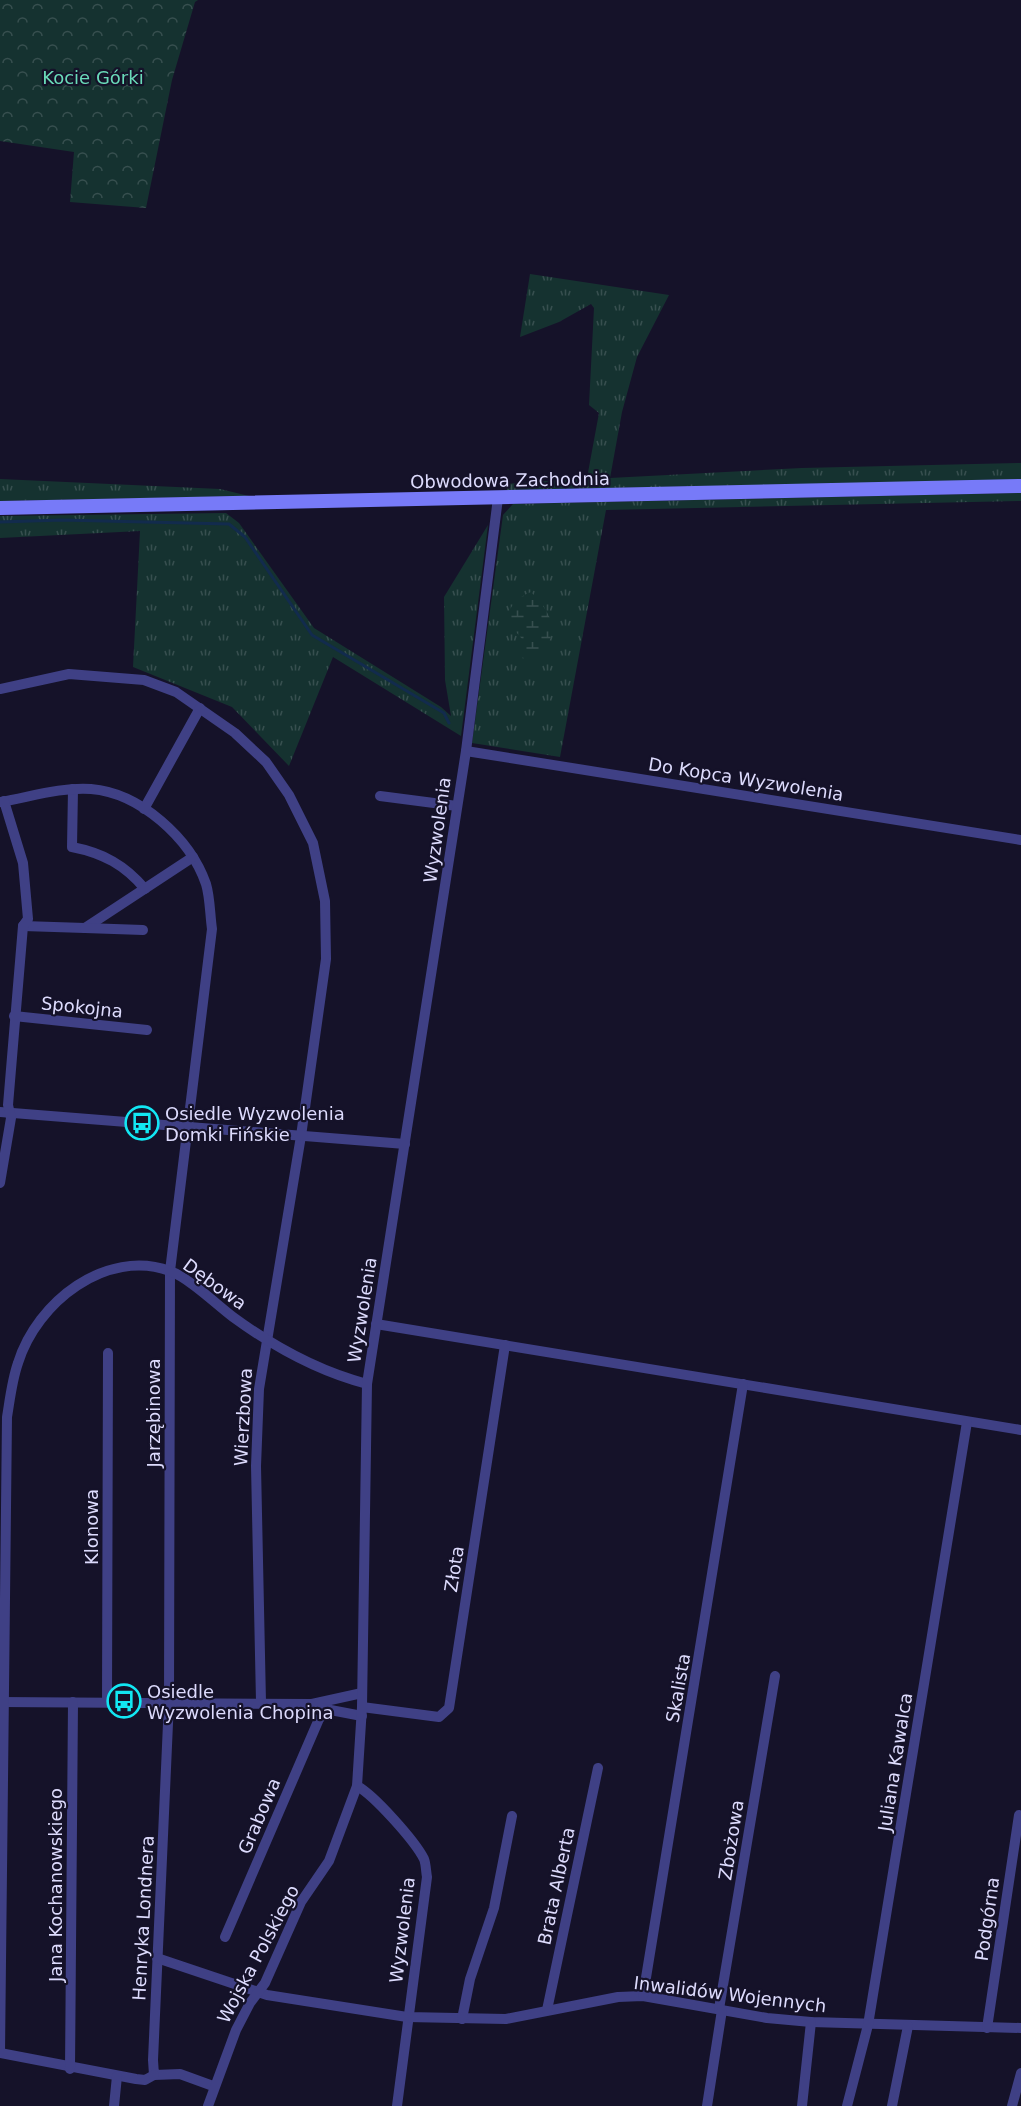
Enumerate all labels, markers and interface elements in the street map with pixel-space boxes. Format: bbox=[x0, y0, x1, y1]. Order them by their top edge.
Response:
park label: Kocie Górki bbox=[42, 67, 144, 88]
street label: Obwodowa Zachodnia bbox=[410, 468, 610, 492]
street label: Do Kopca Wyzwolenia bbox=[647, 753, 845, 805]
street label: Wyzwolenia bbox=[419, 776, 455, 884]
street label: Spokojna bbox=[40, 992, 124, 1022]
place label: Osiedle Wyzwolenia Domki Fińskie bbox=[165, 1103, 345, 1145]
bus stop icon: Osiedle Wyzwolenia Domki Fińskie bbox=[124, 1105, 160, 1141]
street label: Dębowa bbox=[179, 1254, 251, 1314]
street label: Wyzwolenia bbox=[343, 1256, 381, 1364]
street label: Jarzębinowa bbox=[143, 1359, 164, 1468]
street label: Wierzbowa bbox=[230, 1367, 256, 1467]
street label: Klonowa bbox=[81, 1489, 102, 1565]
street label: Złota bbox=[440, 1544, 468, 1594]
street label: Skalista bbox=[662, 1652, 694, 1724]
place label: Osiedle Wyzwolenia Chopina bbox=[147, 1681, 333, 1723]
bus stop icon: Osiedle Wyzwolenia Chopina bbox=[106, 1683, 142, 1719]
street label: Juliana Kawalca bbox=[874, 1691, 916, 1834]
street label: Grabowa bbox=[234, 1775, 284, 1857]
street label: Jana Kochanowskiego bbox=[45, 1788, 66, 1983]
street label: Zbożowa bbox=[714, 1798, 748, 1882]
street label: Brata Alberta bbox=[533, 1825, 579, 1947]
street label: Henryka Londnera bbox=[128, 1835, 158, 2001]
street label: Wyzwolenia bbox=[385, 1876, 419, 1984]
street label: Podgórna bbox=[971, 1876, 1003, 1962]
street label: Wojska Polskiego bbox=[213, 1881, 303, 2027]
street label: Inwalidów Wojennych bbox=[632, 1972, 828, 2016]

